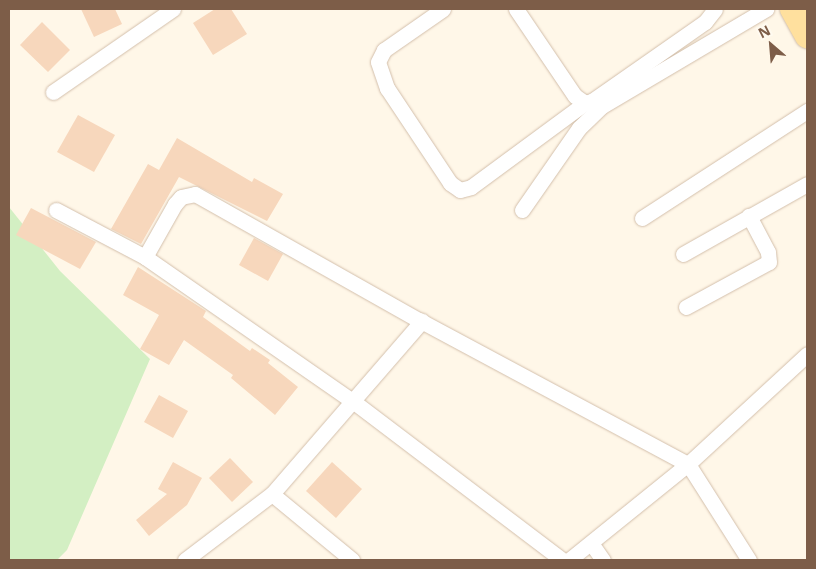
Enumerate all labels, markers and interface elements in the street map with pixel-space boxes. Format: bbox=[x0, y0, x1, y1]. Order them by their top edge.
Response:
north arrow bbox=[746, 20, 796, 70]
text: N bbox=[755, 20, 773, 42]

